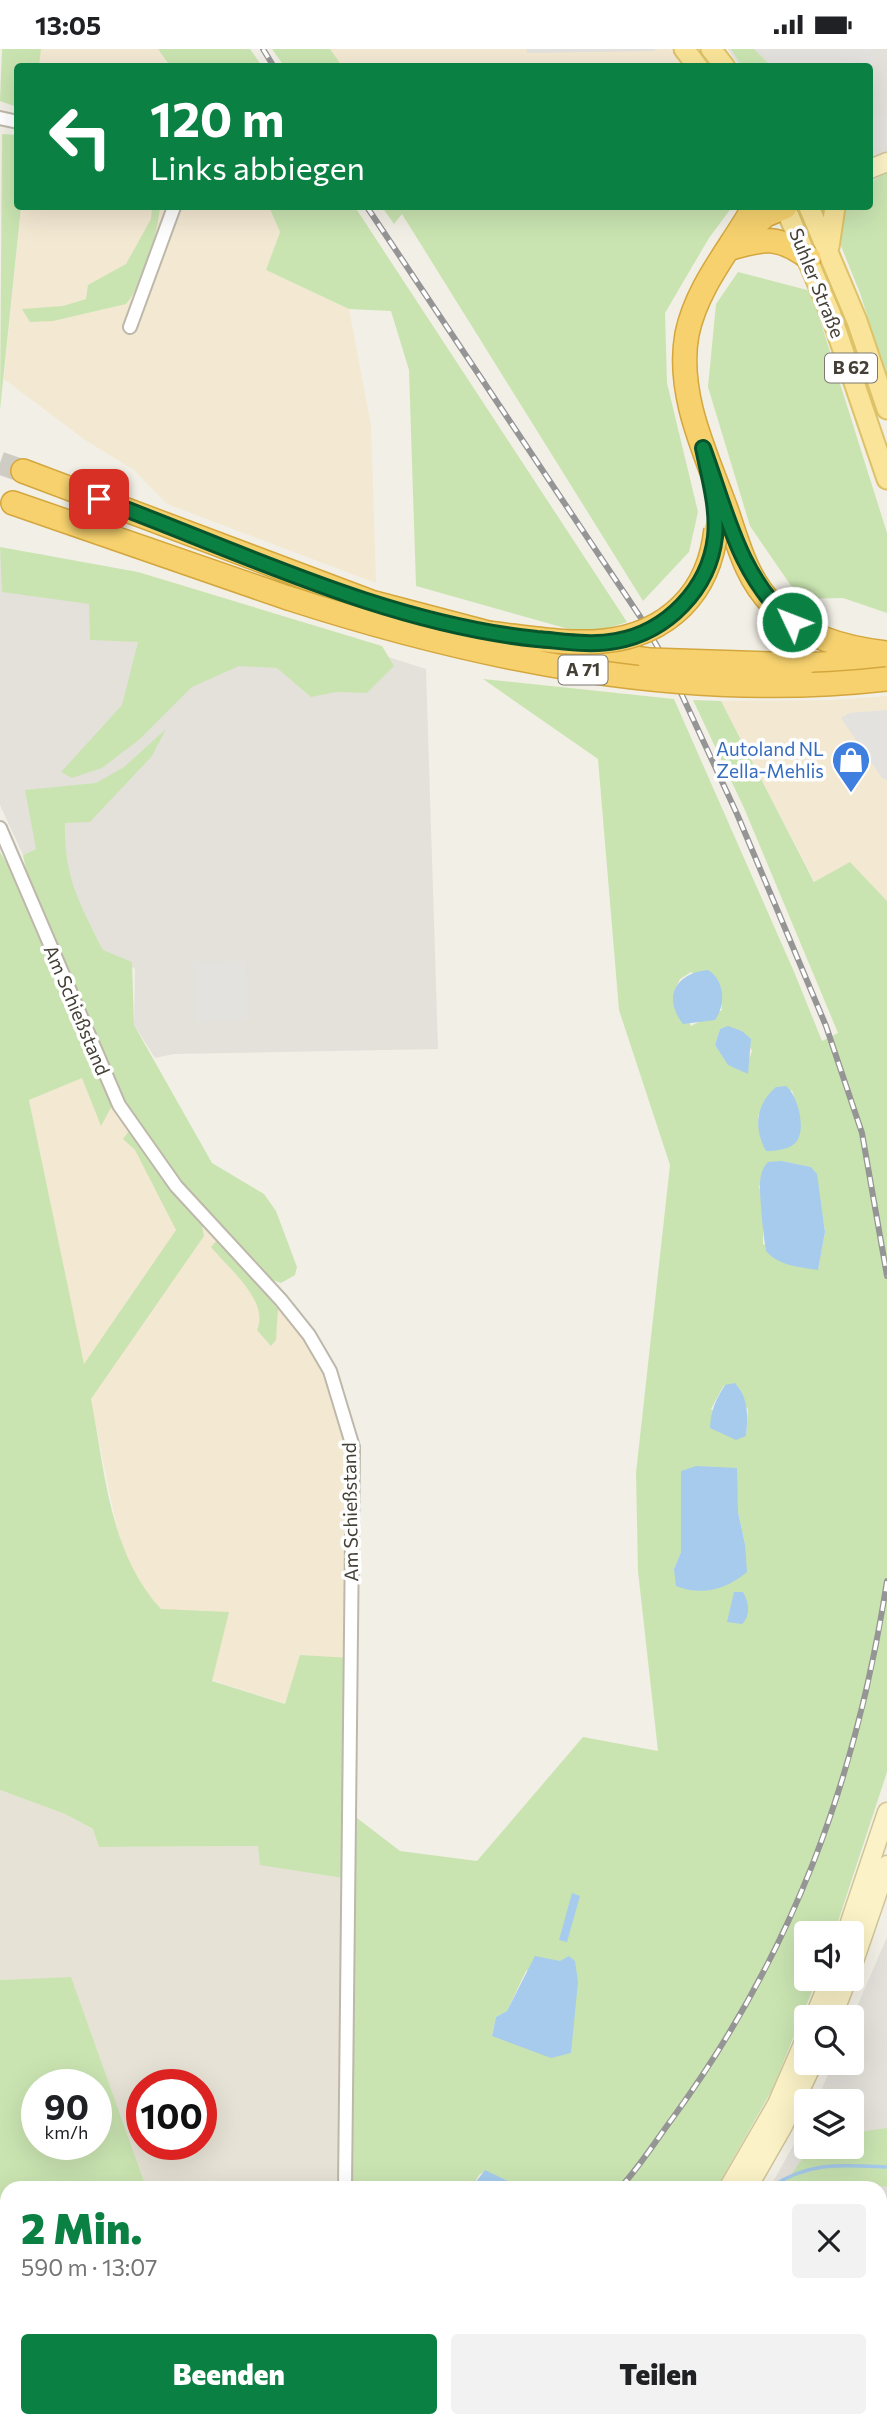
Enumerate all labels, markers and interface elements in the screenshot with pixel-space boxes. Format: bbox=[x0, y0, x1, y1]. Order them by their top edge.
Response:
text: 13:05 bbox=[35, 9, 101, 40]
text: 120 m bbox=[150, 87, 284, 147]
icon: left bbox=[35, 91, 126, 182]
text: Links abbiegen bbox=[150, 147, 365, 187]
street label: Suhler Straße bbox=[785, 225, 850, 341]
road number: B 62 bbox=[825, 353, 877, 383]
pin bbox=[69, 469, 129, 529]
icon: arrive bbox=[80, 480, 118, 518]
position arrow bbox=[755, 585, 829, 659]
road number: A 71 bbox=[558, 655, 608, 685]
place label: Autoland NL Zella-Mehlis bbox=[716, 737, 824, 782]
shop icon: Autoland NL Zella-Mehlis bbox=[830, 739, 872, 794]
street label: Am Schießstand bbox=[40, 941, 115, 1078]
street label: Am Schießstand bbox=[337, 1442, 362, 1582]
map controls bbox=[794, 1921, 864, 2159]
button: sound bbox=[794, 1921, 864, 1991]
button: search bbox=[794, 2005, 864, 2075]
speed limit sign: 100 bbox=[126, 2069, 217, 2160]
text: 90 bbox=[44, 2084, 89, 2127]
button: layers bbox=[794, 2089, 864, 2159]
text: km/h bbox=[45, 2121, 88, 2143]
text: 2 Min. bbox=[21, 2201, 142, 2253]
button: close bbox=[792, 2204, 866, 2278]
text: 590 m · 13:07 bbox=[21, 2253, 157, 2281]
button: Beenden bbox=[21, 2334, 437, 2414]
button: Teilen bbox=[451, 2334, 866, 2414]

